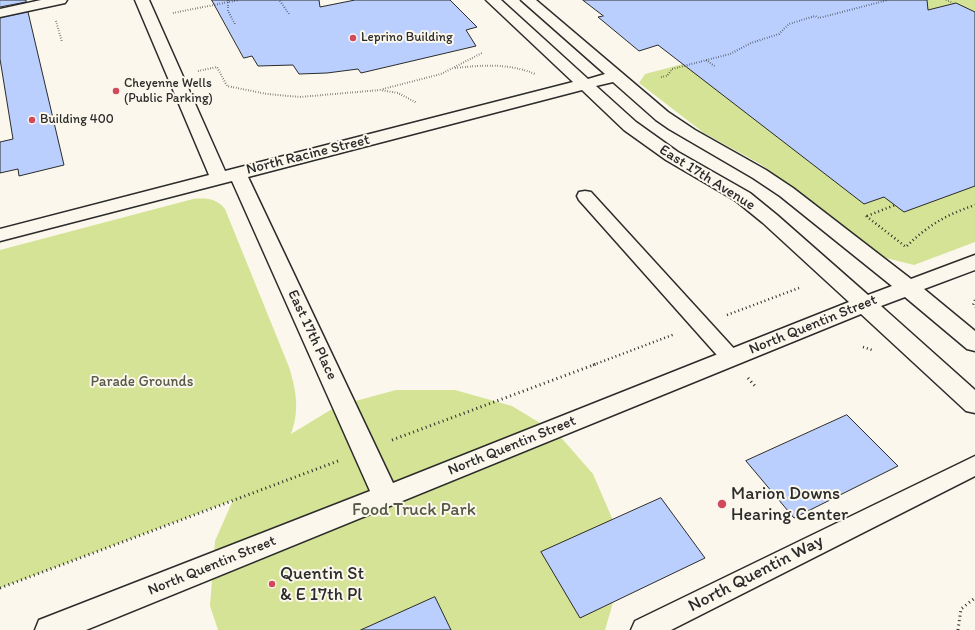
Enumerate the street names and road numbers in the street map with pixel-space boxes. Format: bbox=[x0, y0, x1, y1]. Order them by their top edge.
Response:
street label: North Racine Street bbox=[244, 131, 372, 179]
street label: East 17th Avenue bbox=[656, 141, 758, 215]
street label: East 17th Place bbox=[283, 287, 341, 383]
street label: North Quentin Street bbox=[746, 291, 880, 359]
street label: North Quentin Street bbox=[445, 412, 579, 480]
street label: North Quentin Way bbox=[685, 531, 827, 617]
street label: North Quentin Street bbox=[145, 532, 279, 600]

